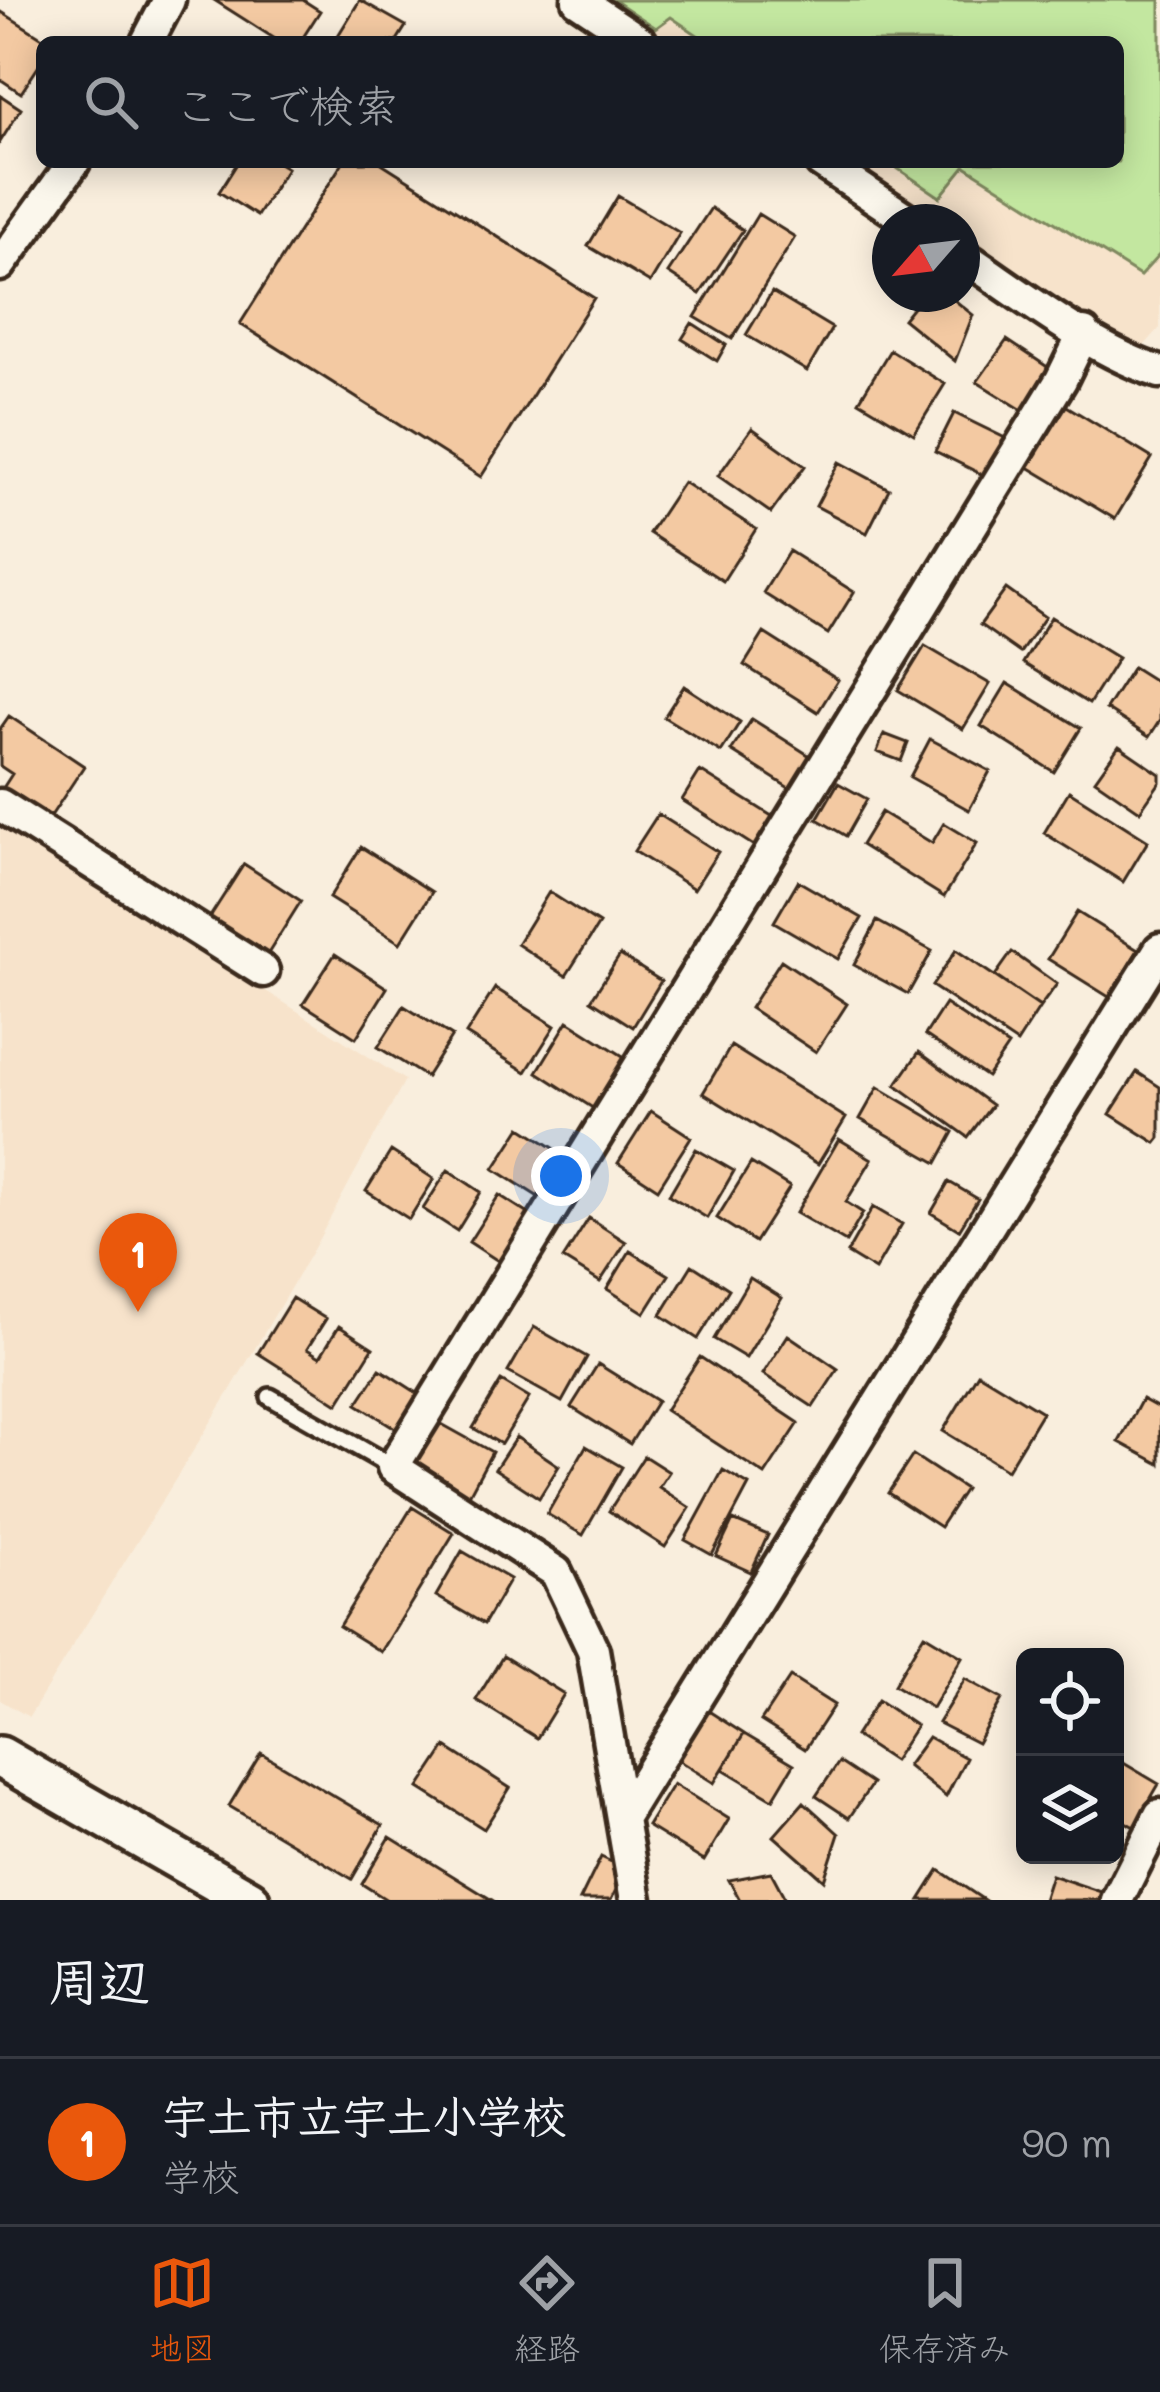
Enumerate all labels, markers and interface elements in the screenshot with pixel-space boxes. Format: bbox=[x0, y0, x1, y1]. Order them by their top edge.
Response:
search box bbox=[36, 36, 1124, 168]
icon: search bbox=[78, 69, 144, 135]
text: ここで検索 bbox=[174, 75, 399, 133]
north arrow bbox=[872, 204, 980, 312]
your location bbox=[531, 1146, 591, 1206]
pin: 1 bbox=[99, 1213, 177, 1312]
map controls bbox=[1016, 1648, 1124, 1864]
button: locate bbox=[1016, 1648, 1124, 1756]
button: layers bbox=[1016, 1756, 1124, 1864]
text: 周辺 bbox=[48, 1946, 150, 2013]
text: 宇土市立宇土小学校 bbox=[162, 2086, 567, 2144]
text: 1 bbox=[78, 2116, 96, 2167]
text: 90 m bbox=[1021, 2116, 1112, 2167]
text: 学校 bbox=[162, 2150, 240, 2201]
tab: 地図 bbox=[149, 2250, 215, 2370]
tab: 経路 bbox=[514, 2250, 580, 2370]
tab: 保存済み bbox=[879, 2250, 1011, 2370]

